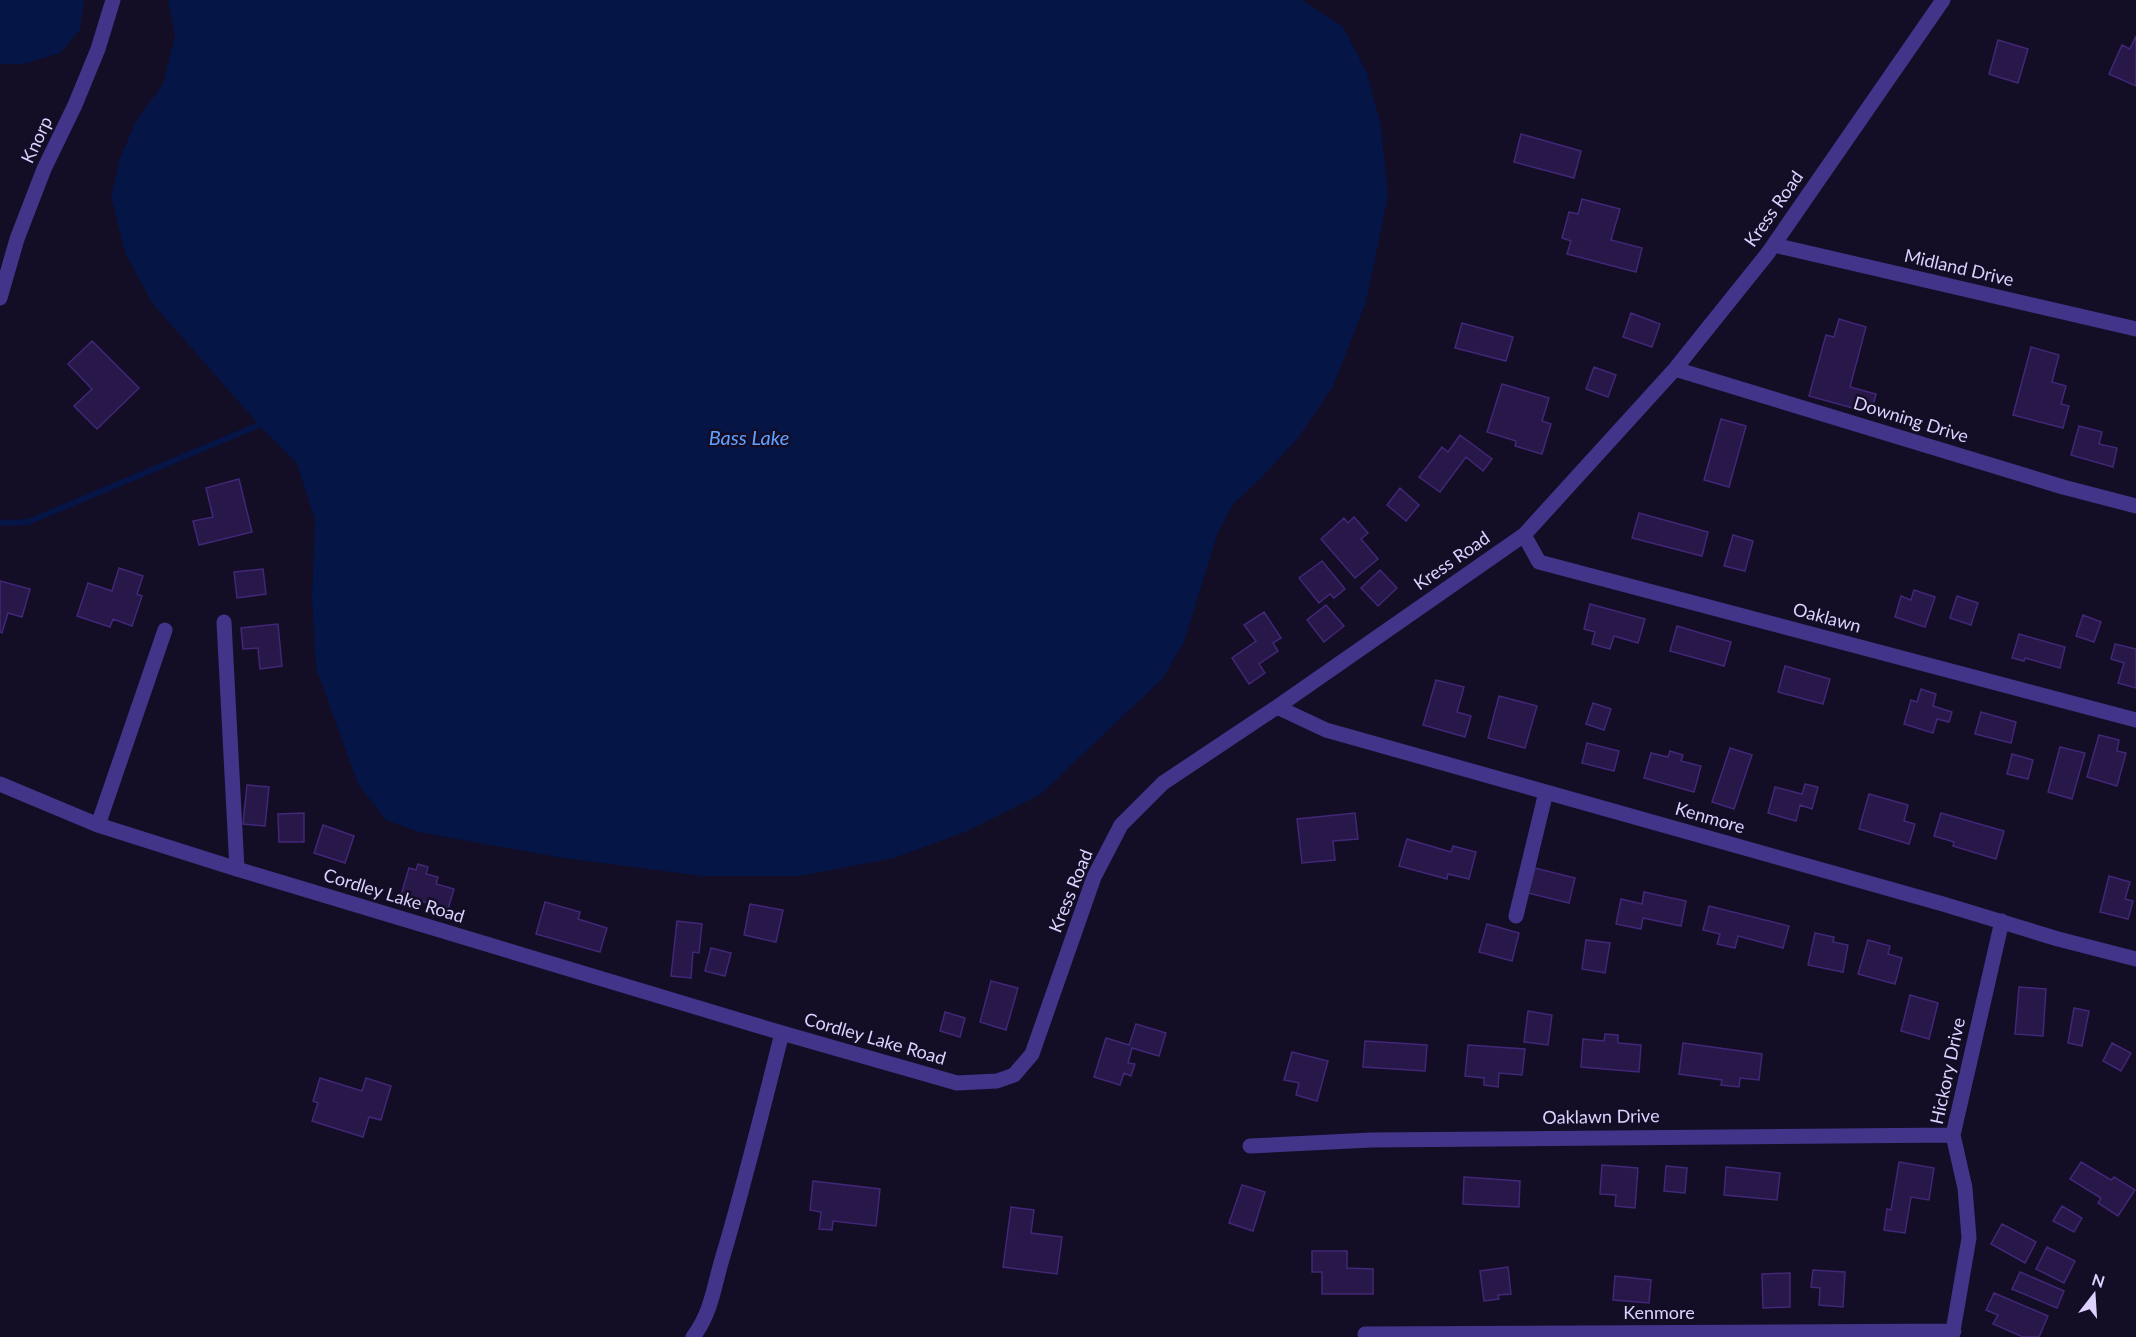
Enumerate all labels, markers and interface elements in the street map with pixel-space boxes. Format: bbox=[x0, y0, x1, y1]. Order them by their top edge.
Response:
street label: Knorp bbox=[16, 113, 56, 166]
street label: Kress Road bbox=[1739, 166, 1807, 251]
street label: Midland Drive bbox=[1902, 244, 2016, 290]
street label: Downing Drive bbox=[1851, 391, 1971, 447]
water label: Bass Lake bbox=[709, 425, 789, 449]
street label: Kress Road bbox=[1409, 526, 1494, 594]
street label: Oaklawn bbox=[1791, 597, 1864, 637]
street label: Kenmore bbox=[1673, 797, 1748, 837]
street label: Kress Road bbox=[1043, 846, 1097, 935]
street label: Cordley Lake Road bbox=[321, 863, 467, 927]
street label: Cordley Lake Road bbox=[802, 1007, 949, 1069]
street label: Hickory Drive bbox=[1925, 1016, 1969, 1126]
street label: Oaklawn Drive bbox=[1542, 1104, 1660, 1128]
north arrow bbox=[2064, 1265, 2124, 1325]
text: N bbox=[2090, 1269, 2107, 1291]
street label: Kenmore bbox=[1623, 1301, 1695, 1323]

